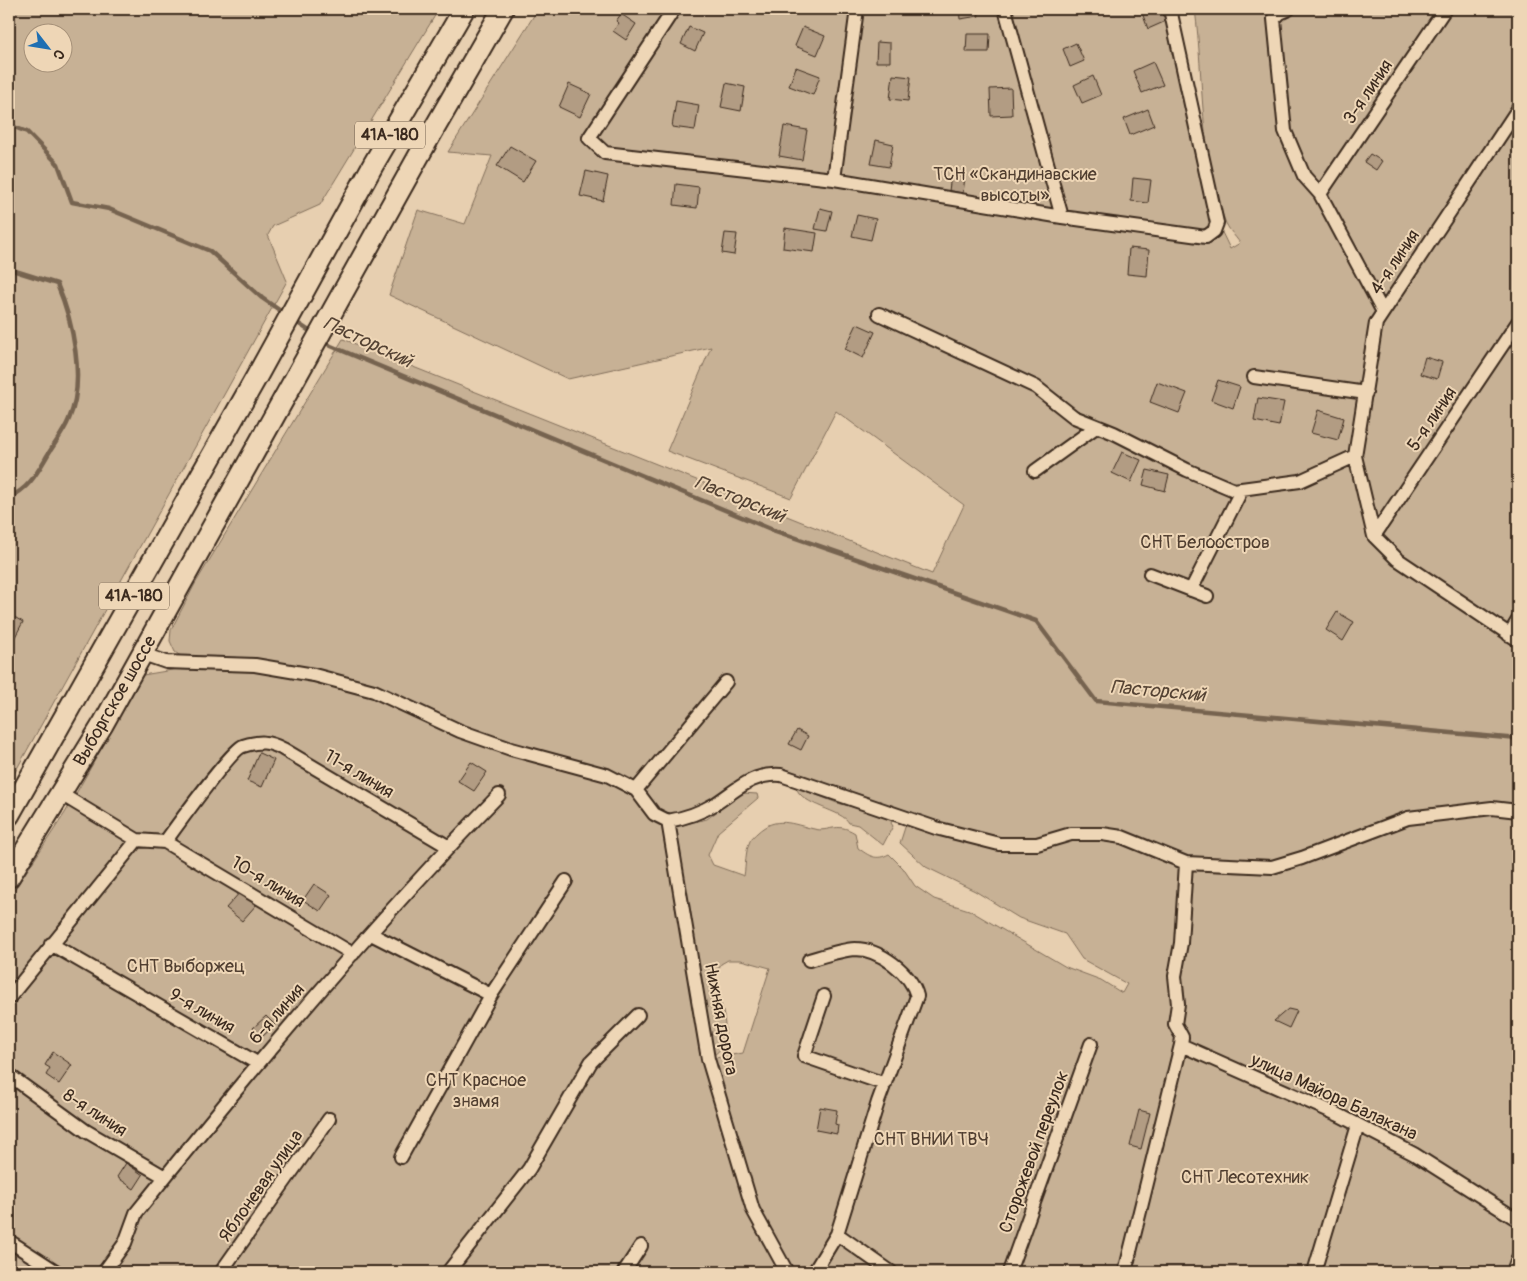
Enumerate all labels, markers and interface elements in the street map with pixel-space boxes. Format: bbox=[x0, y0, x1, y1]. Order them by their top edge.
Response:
north arrow bbox=[22, 22, 72, 72]
text: С bbox=[49, 46, 68, 63]
street label: 3-я линия bbox=[1338, 55, 1398, 129]
road number: 41А-180 bbox=[355, 122, 425, 148]
park label: ТСН «Скандинавские высоты» bbox=[933, 163, 1097, 207]
street label: 4-я линия bbox=[1365, 225, 1425, 299]
water label: Пасторский bbox=[320, 311, 418, 374]
street label: 5-я линия bbox=[1402, 382, 1462, 456]
water label: Пасторский bbox=[691, 470, 790, 529]
park label: СНТ Белоостров bbox=[1140, 531, 1270, 554]
road number: 41А-180 bbox=[99, 582, 169, 610]
street label: Выборгское шоссе bbox=[68, 632, 162, 770]
water label: Пасторский bbox=[1110, 675, 1208, 707]
street label: 11-я линия bbox=[320, 744, 398, 804]
street label: 10-я линия bbox=[227, 851, 309, 913]
park label: СНТ Выборжец bbox=[127, 955, 245, 978]
street label: Нижняя дорога bbox=[699, 961, 743, 1077]
street label: 6-я линия bbox=[244, 979, 310, 1049]
street label: 9-я линия bbox=[165, 983, 239, 1039]
street label: улица Майора Балакана bbox=[1246, 1048, 1421, 1146]
street label: Сторожевой переулок bbox=[994, 1068, 1074, 1236]
park label: СНТ Красное знамя bbox=[426, 1069, 526, 1113]
street label: 8-я линия bbox=[59, 1084, 131, 1142]
street label: Яблоневая улица bbox=[214, 1125, 308, 1247]
park label: СНТ ВНИИ ТВЧ bbox=[874, 1128, 988, 1151]
park label: СНТ Лесотехник bbox=[1181, 1166, 1309, 1189]

